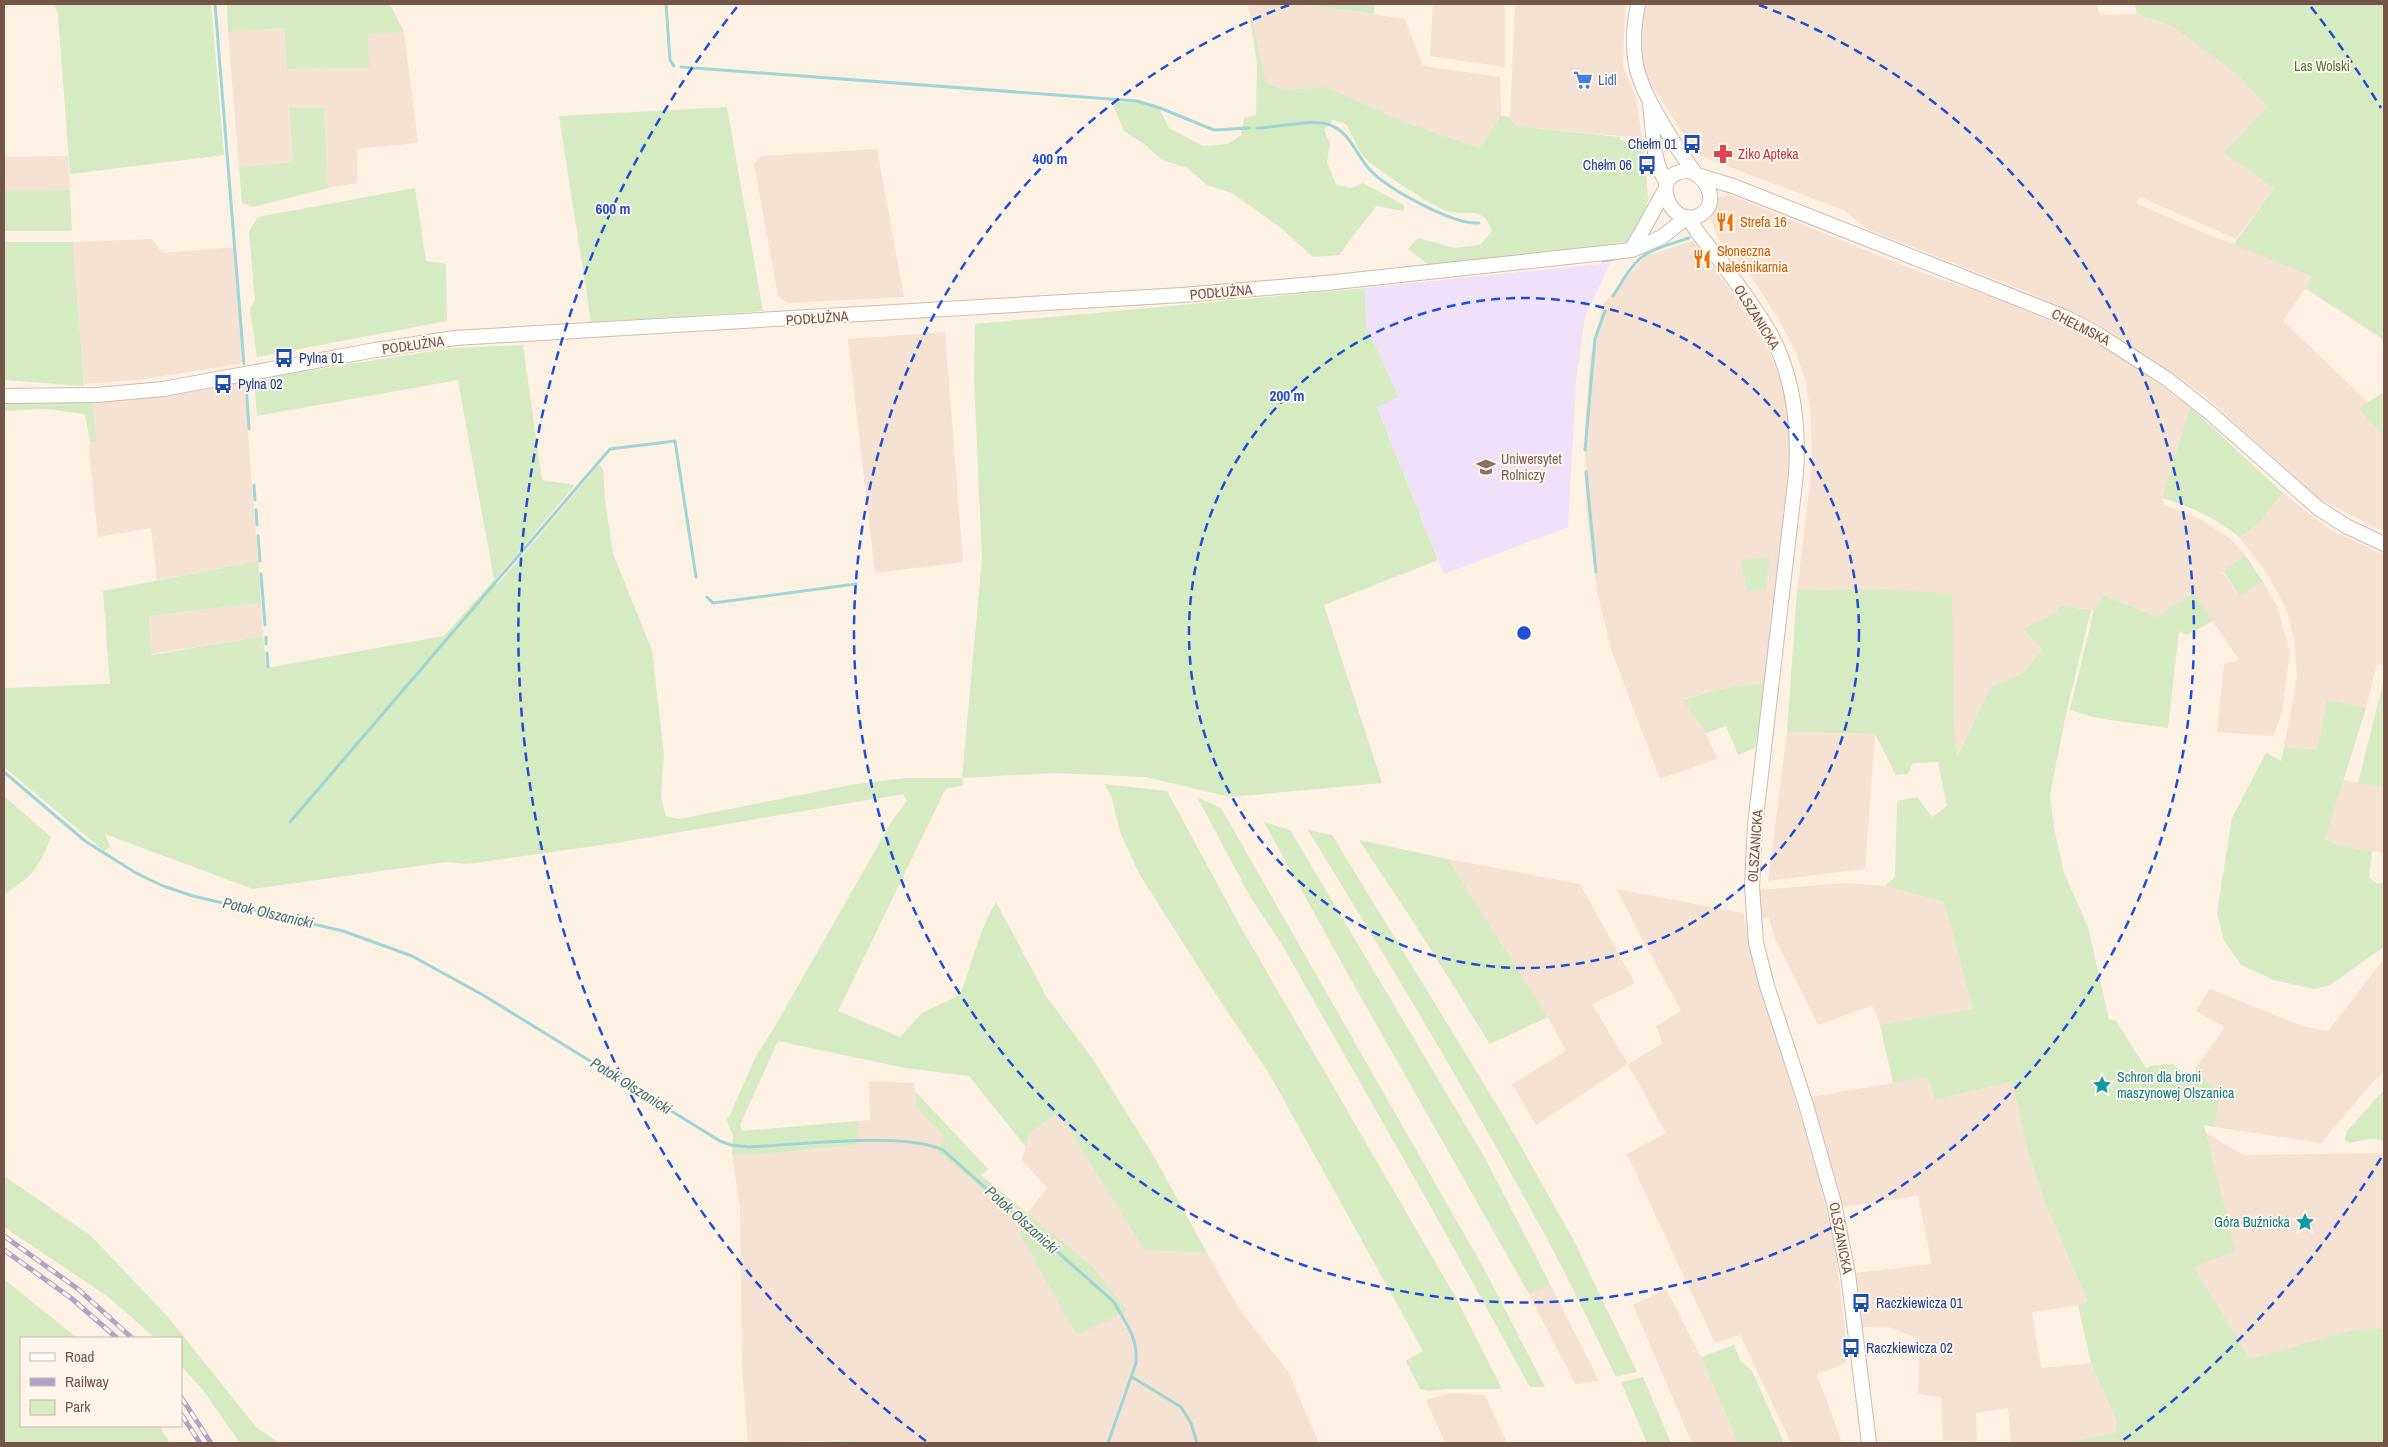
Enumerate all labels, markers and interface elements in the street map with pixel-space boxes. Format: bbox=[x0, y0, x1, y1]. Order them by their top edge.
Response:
park label: Las Wolski bbox=[2294, 57, 2350, 75]
supermarket icon: Lidl bbox=[1572, 69, 1594, 91]
place label: Lidl bbox=[1598, 71, 1617, 89]
bus stop icon: Chełm 01 bbox=[1681, 133, 1703, 155]
place label: Chełm 01 bbox=[1628, 135, 1678, 153]
pharmacy icon: Ziko Apteka bbox=[1712, 143, 1734, 165]
place label: Ziko Apteka bbox=[1738, 145, 1799, 163]
text: 400 m bbox=[1033, 148, 1067, 169]
bus stop icon: Chełm 06 bbox=[1636, 154, 1658, 176]
place label: Chełm 06 bbox=[1583, 156, 1632, 174]
text: 600 m bbox=[596, 198, 630, 219]
restaurant icon: Strefa 16 bbox=[1714, 211, 1736, 233]
place label: Strefa 16 bbox=[1740, 213, 1787, 231]
place label: Słoneczna Naleśnikarnia bbox=[1717, 242, 1788, 276]
restaurant icon: Słoneczna Naleśnikarnia bbox=[1691, 248, 1713, 270]
street label: PODŁUŻNA bbox=[1189, 280, 1253, 304]
street label: OLSZANICKA bbox=[1730, 281, 1784, 353]
street label: CHEŁMSKA bbox=[2049, 305, 2114, 350]
street label: PODŁUŻNA bbox=[785, 307, 849, 329]
street label: PODŁUŻNA bbox=[381, 332, 446, 358]
bus stop icon: Pylna 01 bbox=[273, 347, 295, 369]
place label: Pylna 01 bbox=[299, 349, 344, 367]
bus stop icon: Pylna 02 bbox=[212, 373, 234, 395]
place label: Pylna 02 bbox=[238, 375, 283, 393]
text: 200 m bbox=[1270, 385, 1304, 406]
place label: Uniwersytet Rolniczy bbox=[1501, 450, 1562, 484]
school or university icon: Uniwersytet Rolniczy bbox=[1475, 456, 1497, 478]
centre of rings bbox=[1515, 624, 1533, 642]
street label: OLSZANICKA bbox=[1743, 809, 1767, 883]
water label: Potok Olszanicki bbox=[221, 892, 316, 933]
water label: Potok Olszanicki bbox=[587, 1052, 676, 1119]
place label: Schron dla broni maszynowej Olszanica bbox=[2117, 1068, 2235, 1102]
place icon: Schron dla broni maszynowej Olszanica bbox=[2091, 1074, 2113, 1096]
water label: Potok Olszanicki bbox=[981, 1181, 1064, 1259]
street label: OLSZANICKA bbox=[1825, 1201, 1857, 1276]
place icon: Góra Buźnicka bbox=[2294, 1211, 2316, 1233]
place label: Góra Buźnicka bbox=[2214, 1213, 2291, 1231]
bus stop icon: Raczkiewicza 01 bbox=[1850, 1292, 1872, 1314]
place label: Raczkiewicza 01 bbox=[1876, 1294, 1963, 1312]
legend bbox=[20, 1337, 182, 1427]
bus stop icon: Raczkiewicza 02 bbox=[1840, 1337, 1862, 1359]
place label: Raczkiewicza 02 bbox=[1866, 1339, 1953, 1357]
text: Road bbox=[65, 1346, 94, 1367]
text: Railway bbox=[65, 1371, 110, 1392]
text: Park bbox=[65, 1396, 91, 1417]

